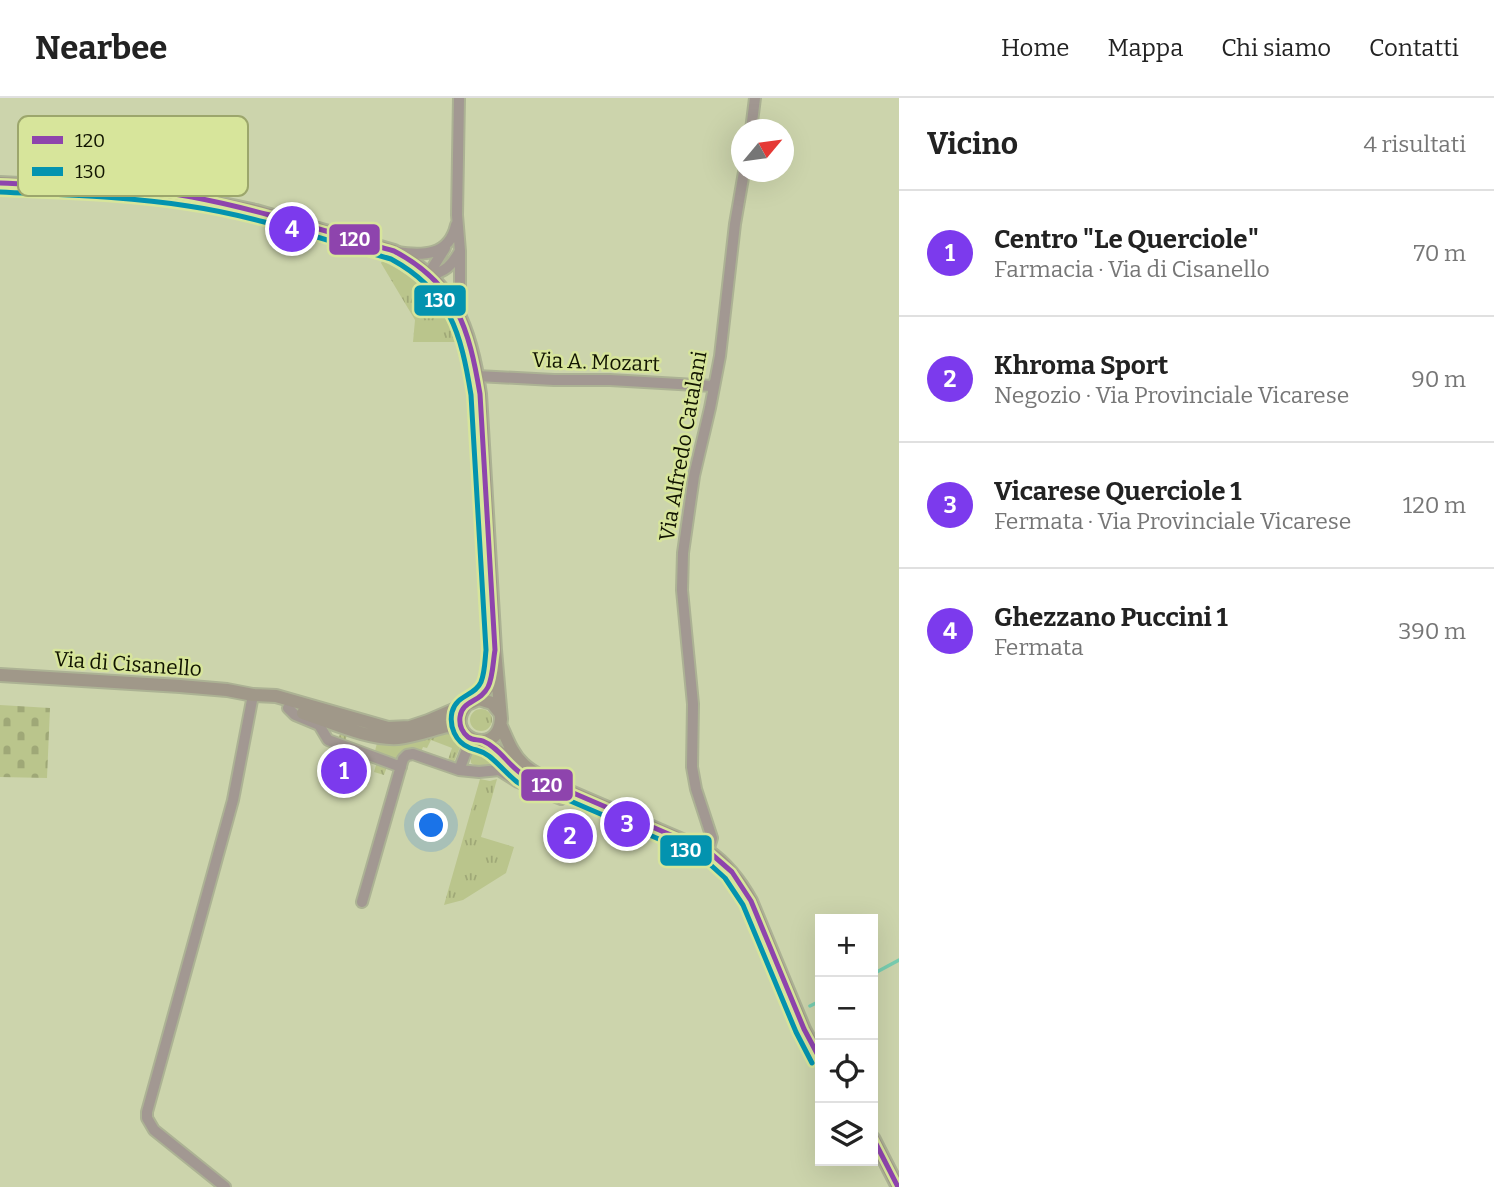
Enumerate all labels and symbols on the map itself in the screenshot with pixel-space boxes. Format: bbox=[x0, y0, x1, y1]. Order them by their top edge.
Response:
legend bbox=[18, 116, 248, 196]
north arrow bbox=[731, 119, 794, 182]
text: 120 bbox=[75, 129, 105, 152]
text: 130 bbox=[75, 160, 106, 183]
pin: 4 bbox=[269, 203, 315, 255]
line badge: 120 bbox=[328, 223, 381, 256]
text: 120 bbox=[340, 228, 370, 251]
line badge: 130 bbox=[413, 284, 467, 317]
text: 130 bbox=[424, 289, 456, 312]
street label: Via A. Mozart bbox=[532, 347, 661, 377]
street label: Via Alfredo Catalani bbox=[653, 349, 713, 543]
street label: Via di Cisanello bbox=[53, 646, 203, 682]
pin: 1 bbox=[321, 745, 367, 797]
line badge: 120 bbox=[520, 768, 574, 802]
text: 120 bbox=[532, 774, 562, 797]
pin: 3 bbox=[604, 798, 650, 850]
your location bbox=[414, 808, 448, 842]
pin: 2 bbox=[547, 810, 593, 862]
line badge: 130 bbox=[659, 834, 713, 867]
text: 130 bbox=[670, 839, 702, 862]

